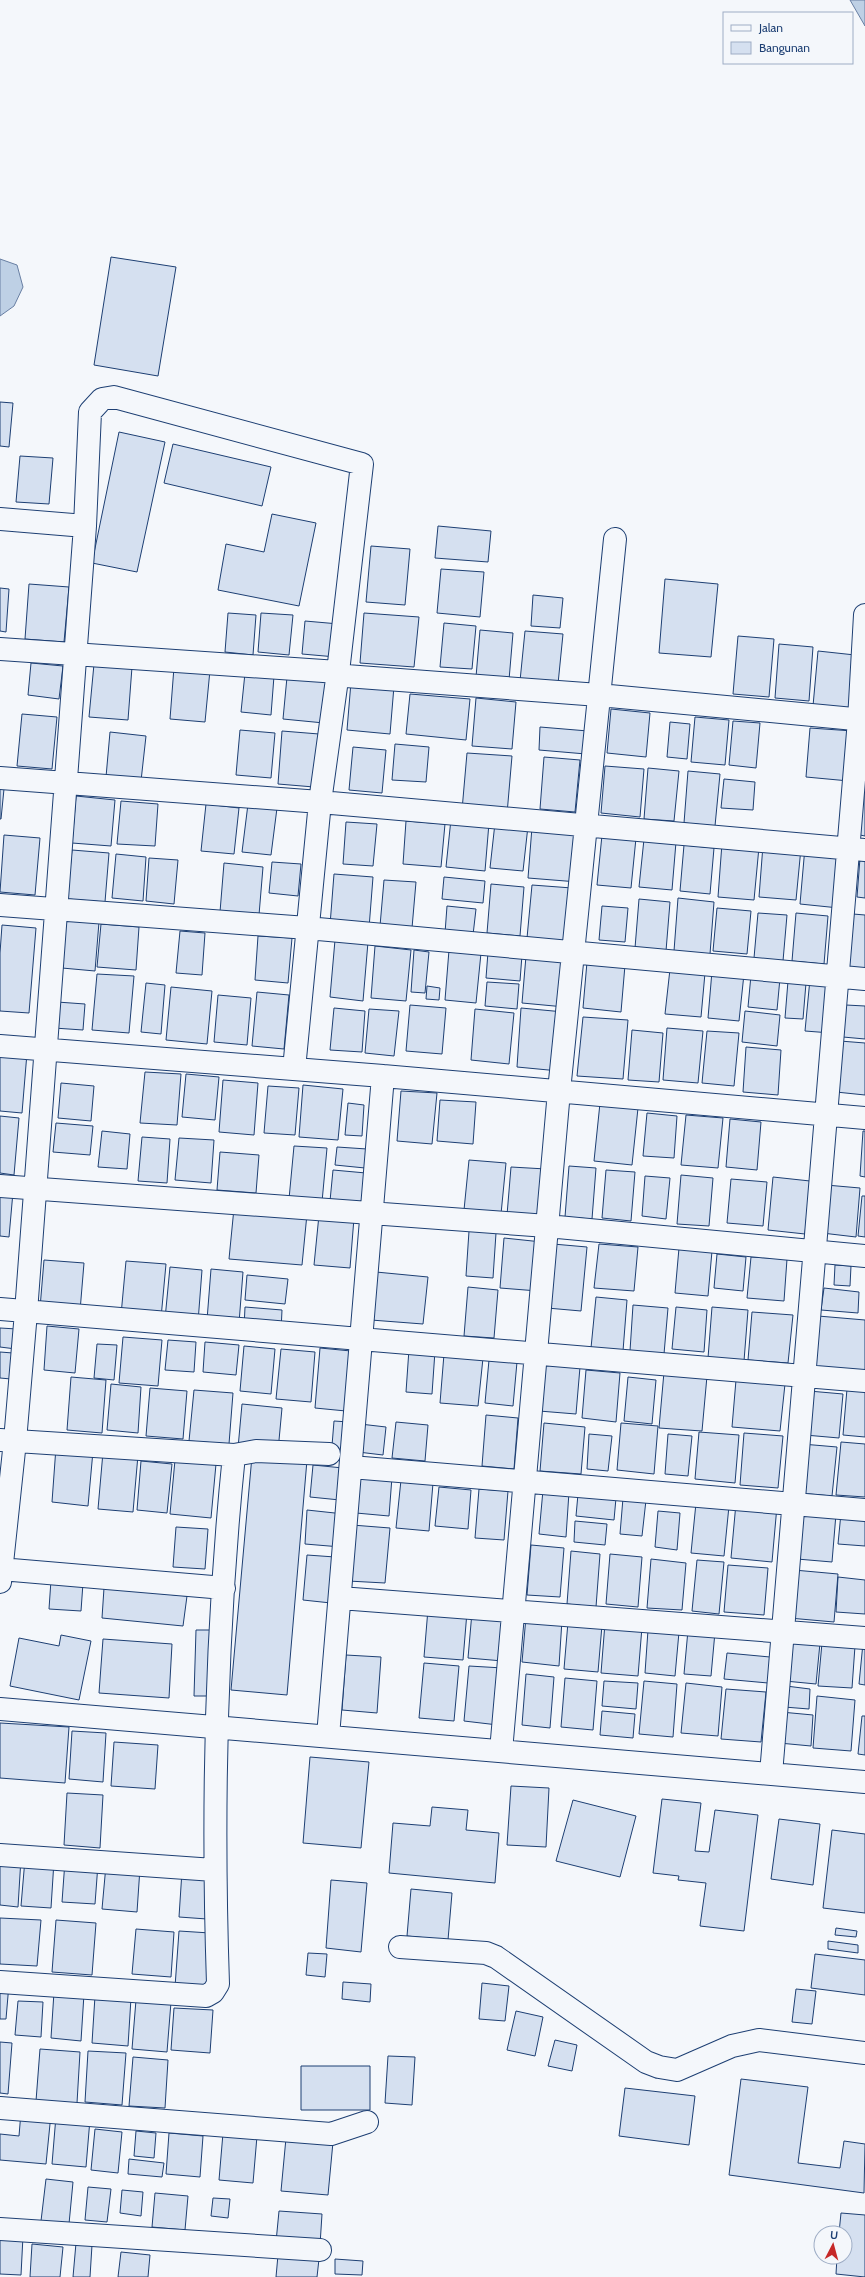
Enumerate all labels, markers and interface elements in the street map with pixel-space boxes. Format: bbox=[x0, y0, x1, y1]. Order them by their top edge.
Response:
legend bbox=[723, 12, 853, 64]
text: Jalan bbox=[758, 20, 783, 35]
text: Bangunan bbox=[759, 40, 810, 55]
north arrow bbox=[813, 2225, 853, 2265]
text: U bbox=[829, 2228, 839, 2242]

